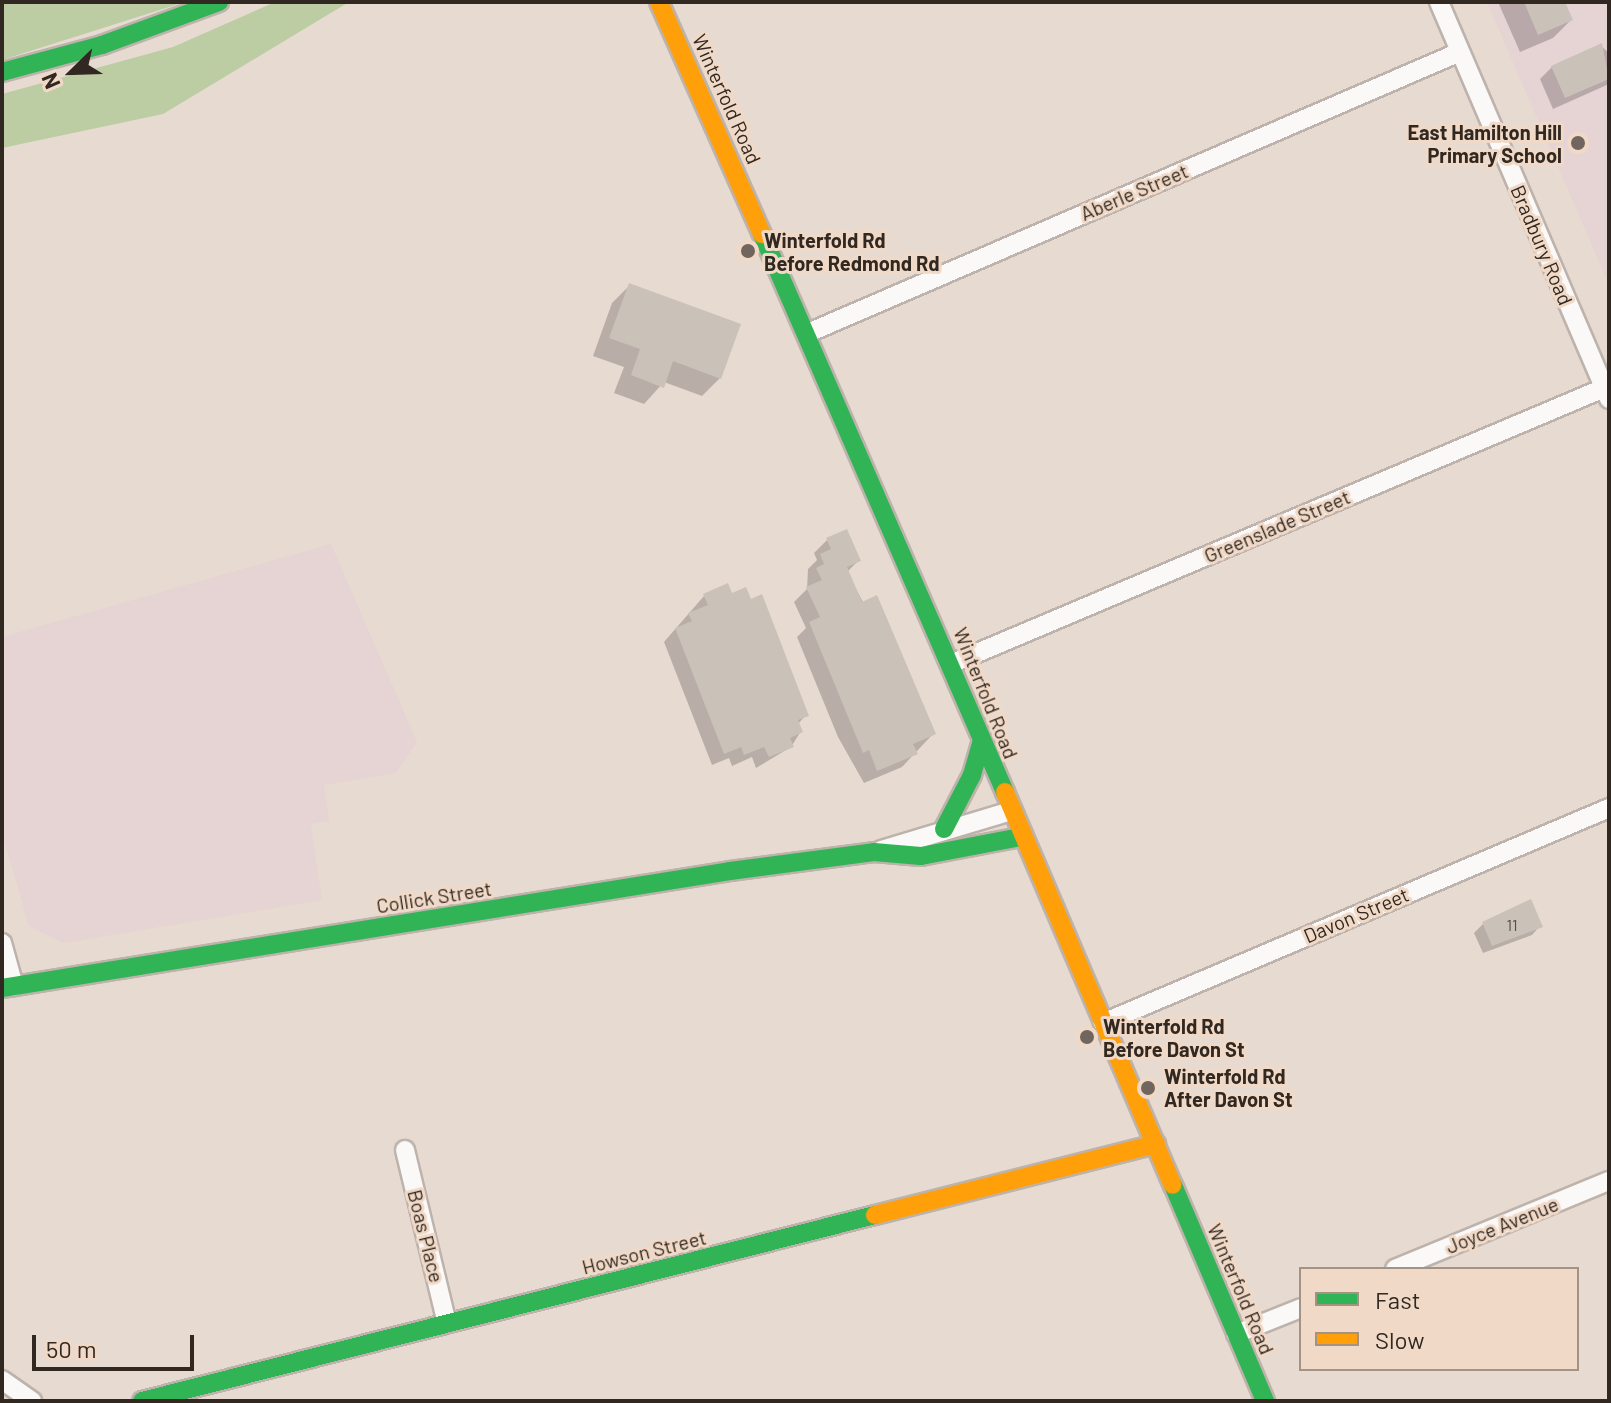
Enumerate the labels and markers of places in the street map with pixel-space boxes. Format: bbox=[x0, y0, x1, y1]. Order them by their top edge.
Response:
place label: East Hamilton Hill Primary School bbox=[1407, 120, 1562, 167]
marker: East Hamilton Hill Primary School bbox=[1569, 134, 1587, 152]
place label: Winterfold Rd Before Redmond Rd bbox=[764, 228, 939, 275]
marker: Winterfold Rd Before Redmond Rd bbox=[739, 242, 757, 260]
place label: Winterfold Rd Before Davon St bbox=[1103, 1014, 1245, 1061]
marker: Winterfold Rd Before Davon St bbox=[1078, 1028, 1096, 1046]
place label: Winterfold Rd After Davon St bbox=[1164, 1064, 1293, 1111]
marker: Winterfold Rd After Davon St bbox=[1139, 1079, 1157, 1097]

